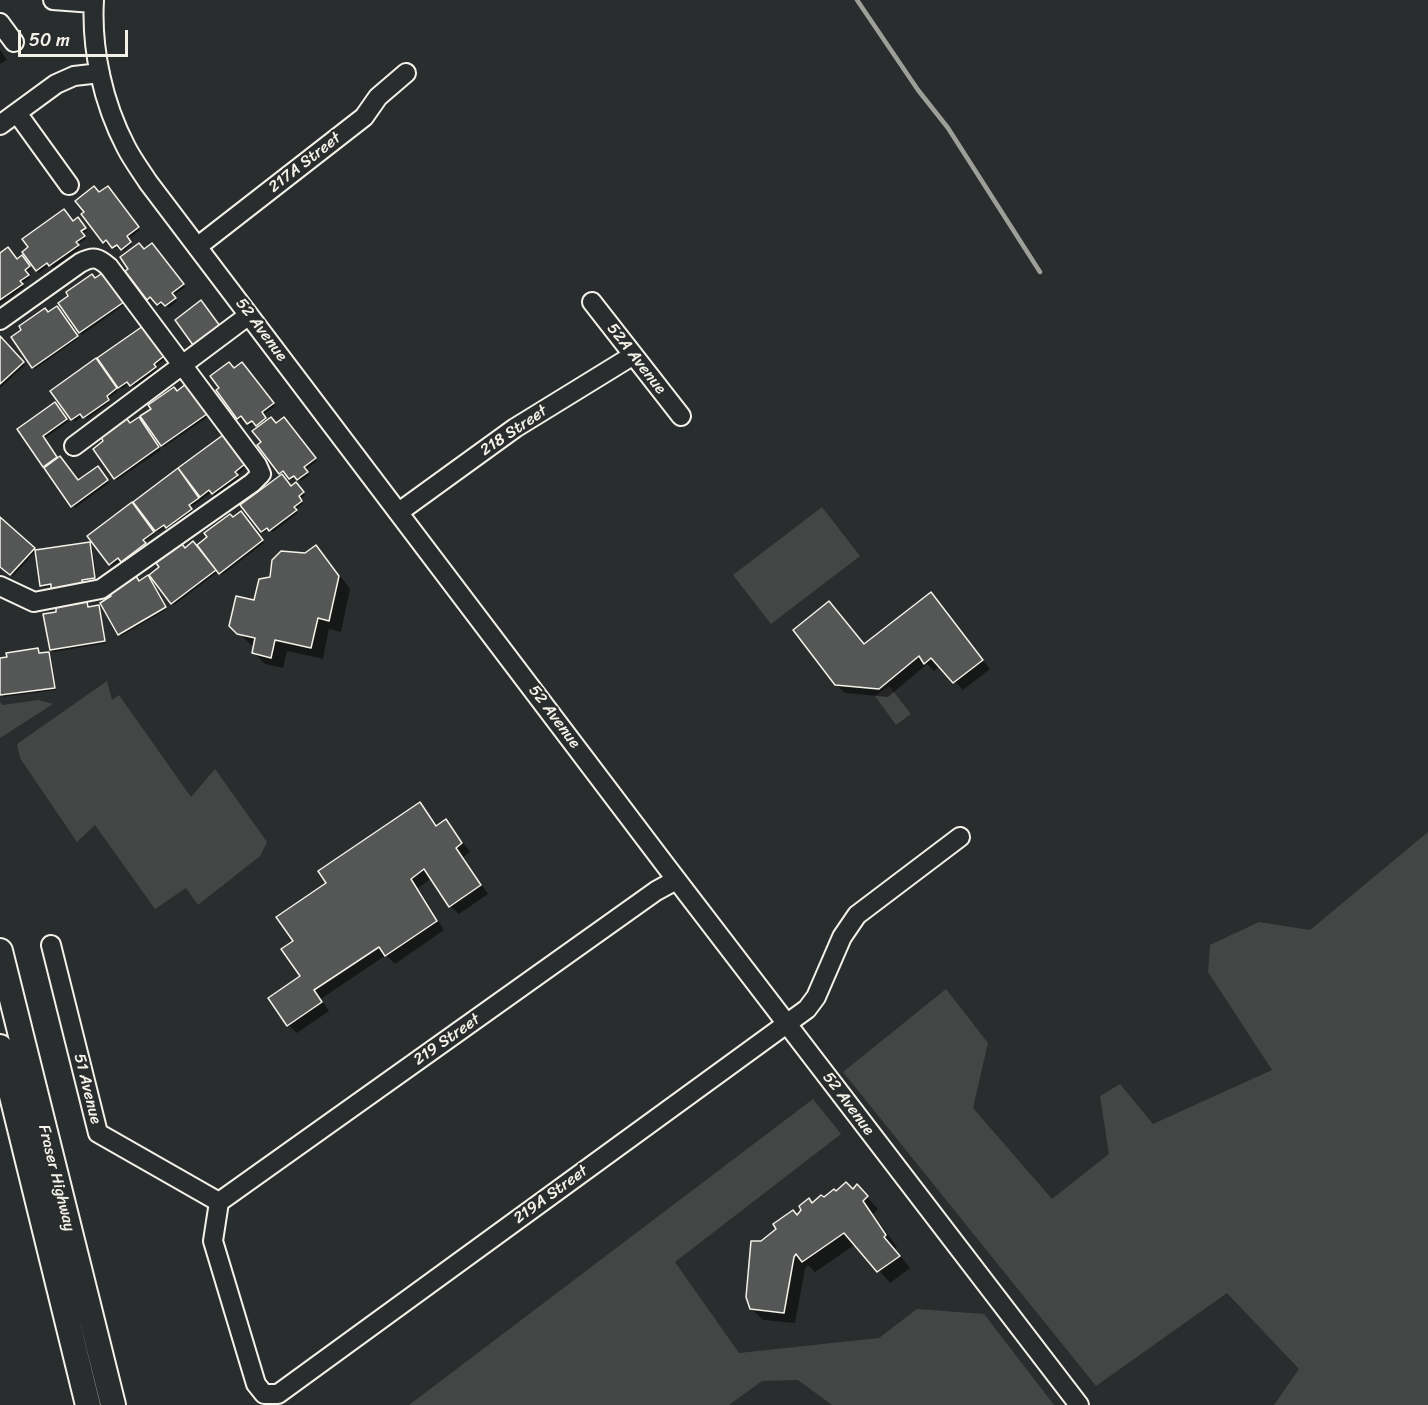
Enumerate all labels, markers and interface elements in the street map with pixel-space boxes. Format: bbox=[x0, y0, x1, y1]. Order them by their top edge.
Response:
scale bar bbox=[21, 18, 130, 56]
text: 50 m bbox=[29, 24, 70, 56]
street label: 217A Street bbox=[265, 129, 345, 197]
street label: 52 Avenue bbox=[231, 295, 291, 365]
street label: 52A Avenue bbox=[602, 320, 670, 398]
street label: 218 Street bbox=[477, 402, 551, 460]
street label: 52 Avenue bbox=[524, 682, 584, 752]
street label: 219 Street bbox=[410, 1010, 484, 1070]
street label: 51 Avenue bbox=[69, 1052, 105, 1126]
street label: 52 Avenue bbox=[818, 1069, 878, 1139]
street label: Fraser Highway bbox=[33, 1123, 79, 1233]
street label: 219A Street bbox=[510, 1162, 592, 1228]

